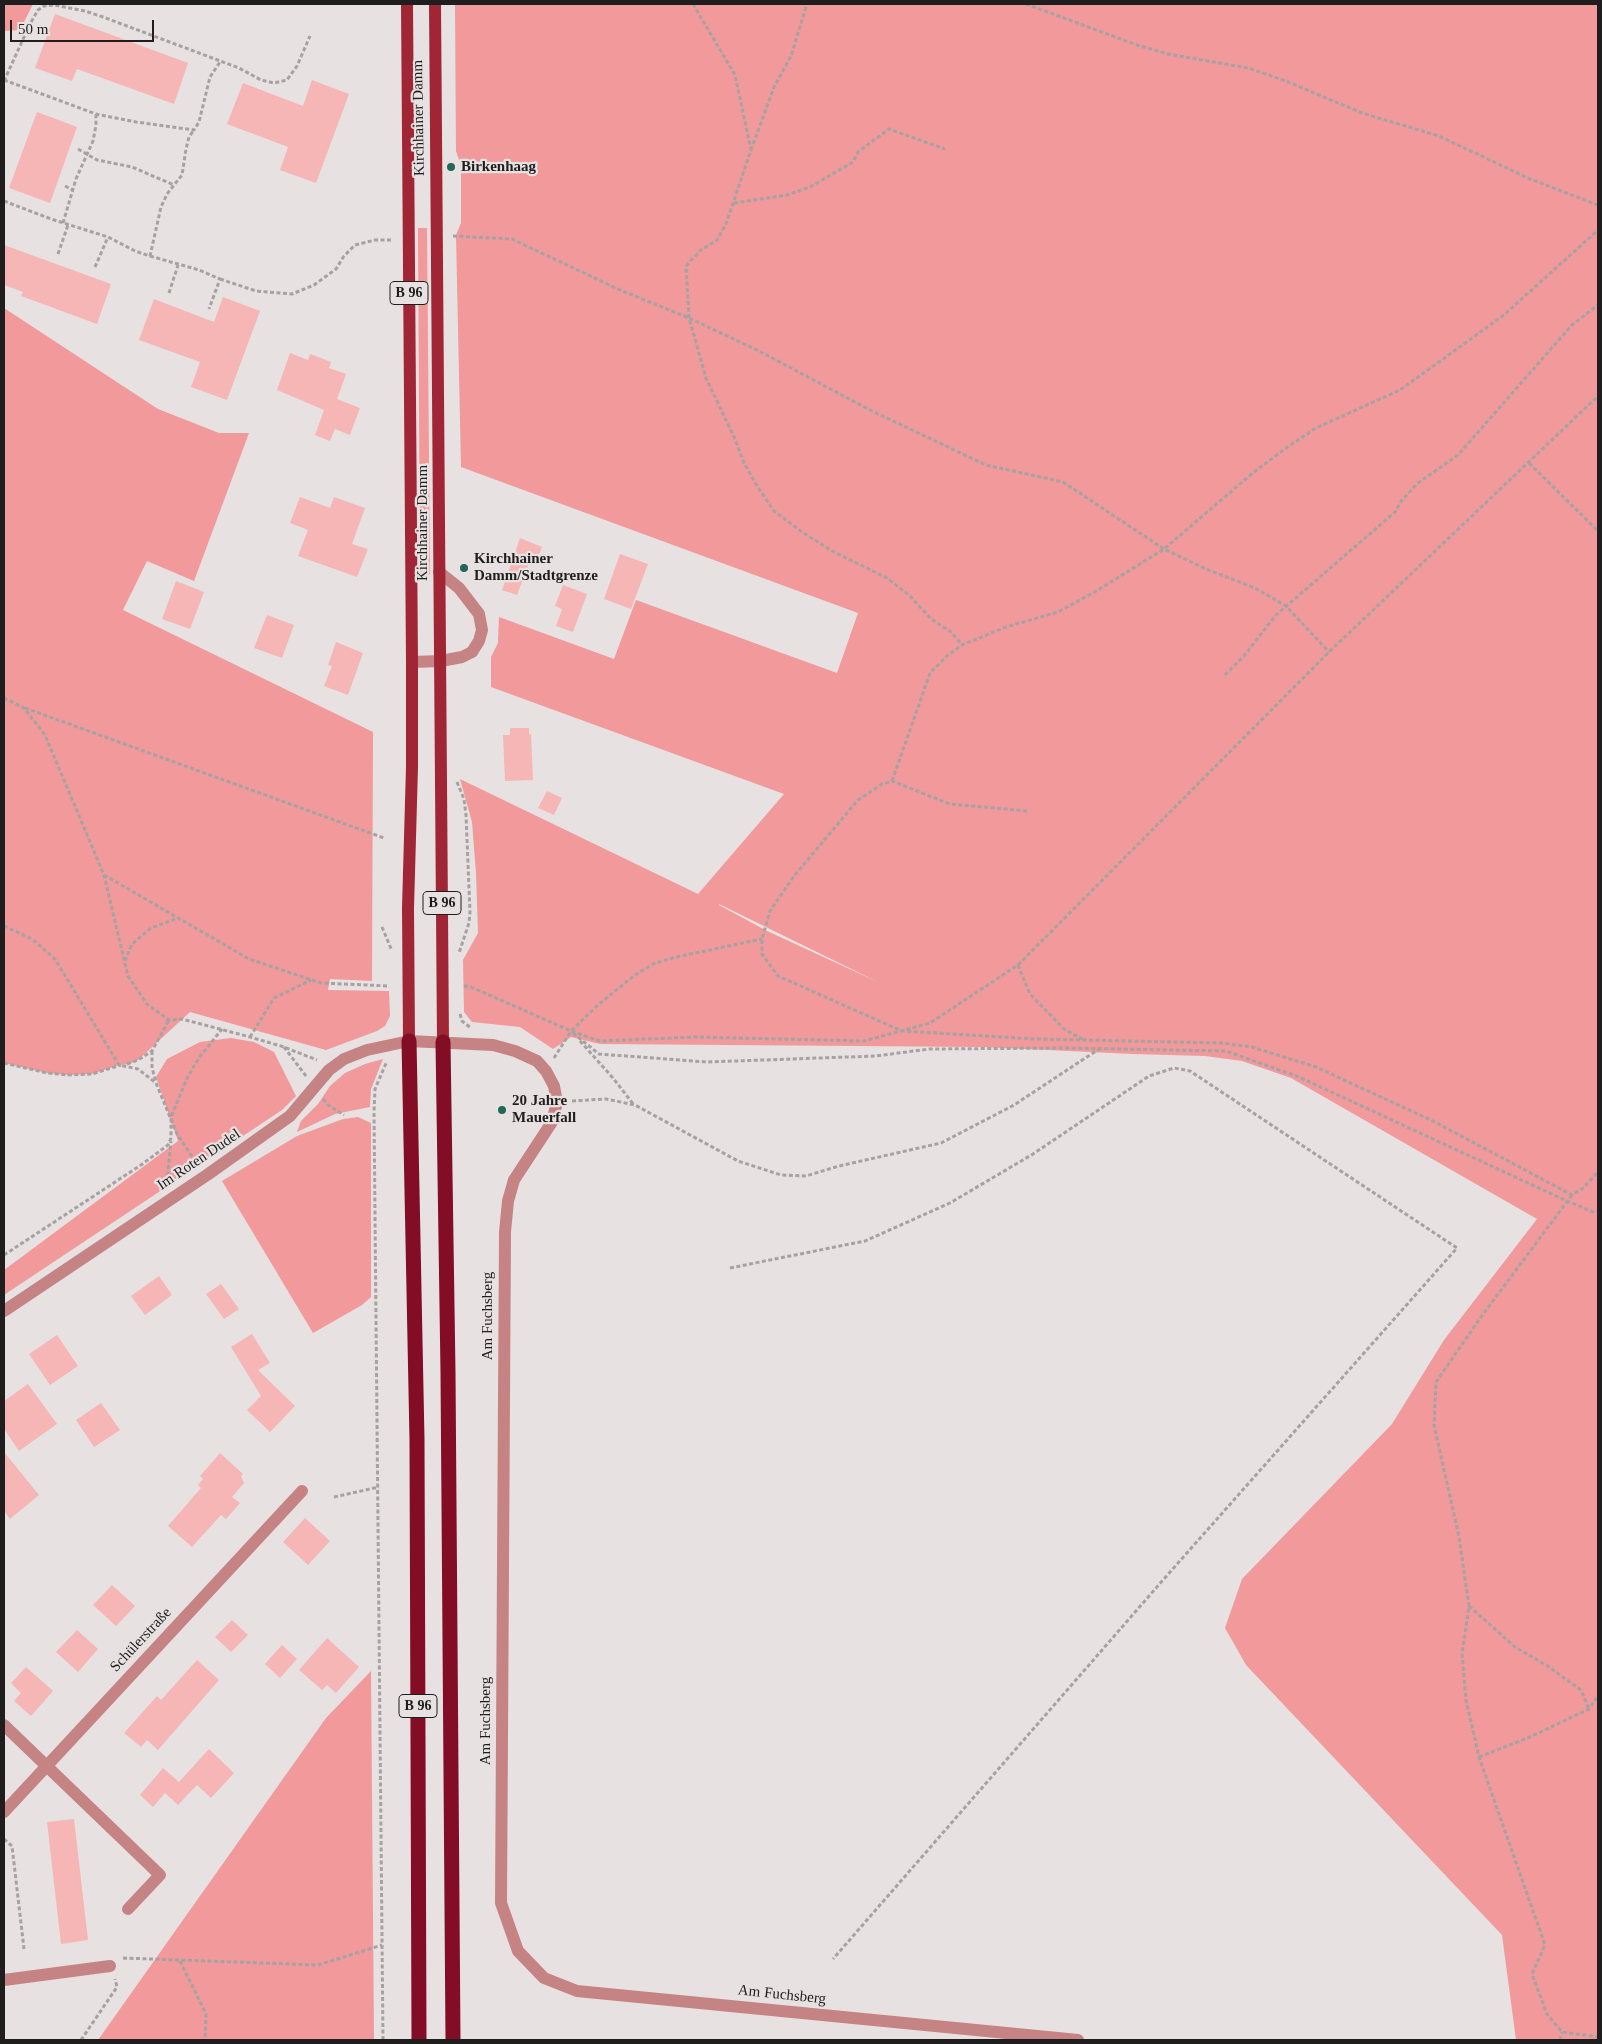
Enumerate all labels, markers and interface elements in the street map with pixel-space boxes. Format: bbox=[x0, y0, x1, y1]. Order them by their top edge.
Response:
scale bar bbox=[12, 10, 156, 42]
text: 50 m bbox=[18, 21, 48, 37]
street label: Kirchhainer Damm bbox=[409, 60, 429, 176]
place label: Birkenhaag bbox=[461, 158, 536, 176]
marker: Birkenhaag bbox=[445, 161, 457, 173]
road number: B 96 bbox=[390, 282, 428, 304]
street label: Kirchhainer Damm bbox=[414, 465, 432, 581]
place label: Kirchhainer Damm/Stadtgrenze bbox=[474, 550, 598, 585]
marker: Kirchhainer Damm/Stadtgrenze bbox=[458, 562, 470, 574]
road number: B 96 bbox=[423, 891, 461, 914]
place label: 20 Jahre Mauerfall bbox=[512, 1092, 576, 1127]
marker: 20 Jahre Mauerfall bbox=[496, 1104, 508, 1116]
street label: Im Roten Dudel bbox=[154, 1126, 244, 1194]
street label: Am Fuchsberg bbox=[479, 1272, 497, 1360]
street label: Schülerstraße bbox=[107, 1604, 175, 1676]
street label: Am Fuchsberg bbox=[477, 1677, 495, 1765]
road number: B 96 bbox=[399, 1694, 437, 1718]
street label: Am Fuchsberg bbox=[737, 1981, 827, 2009]

